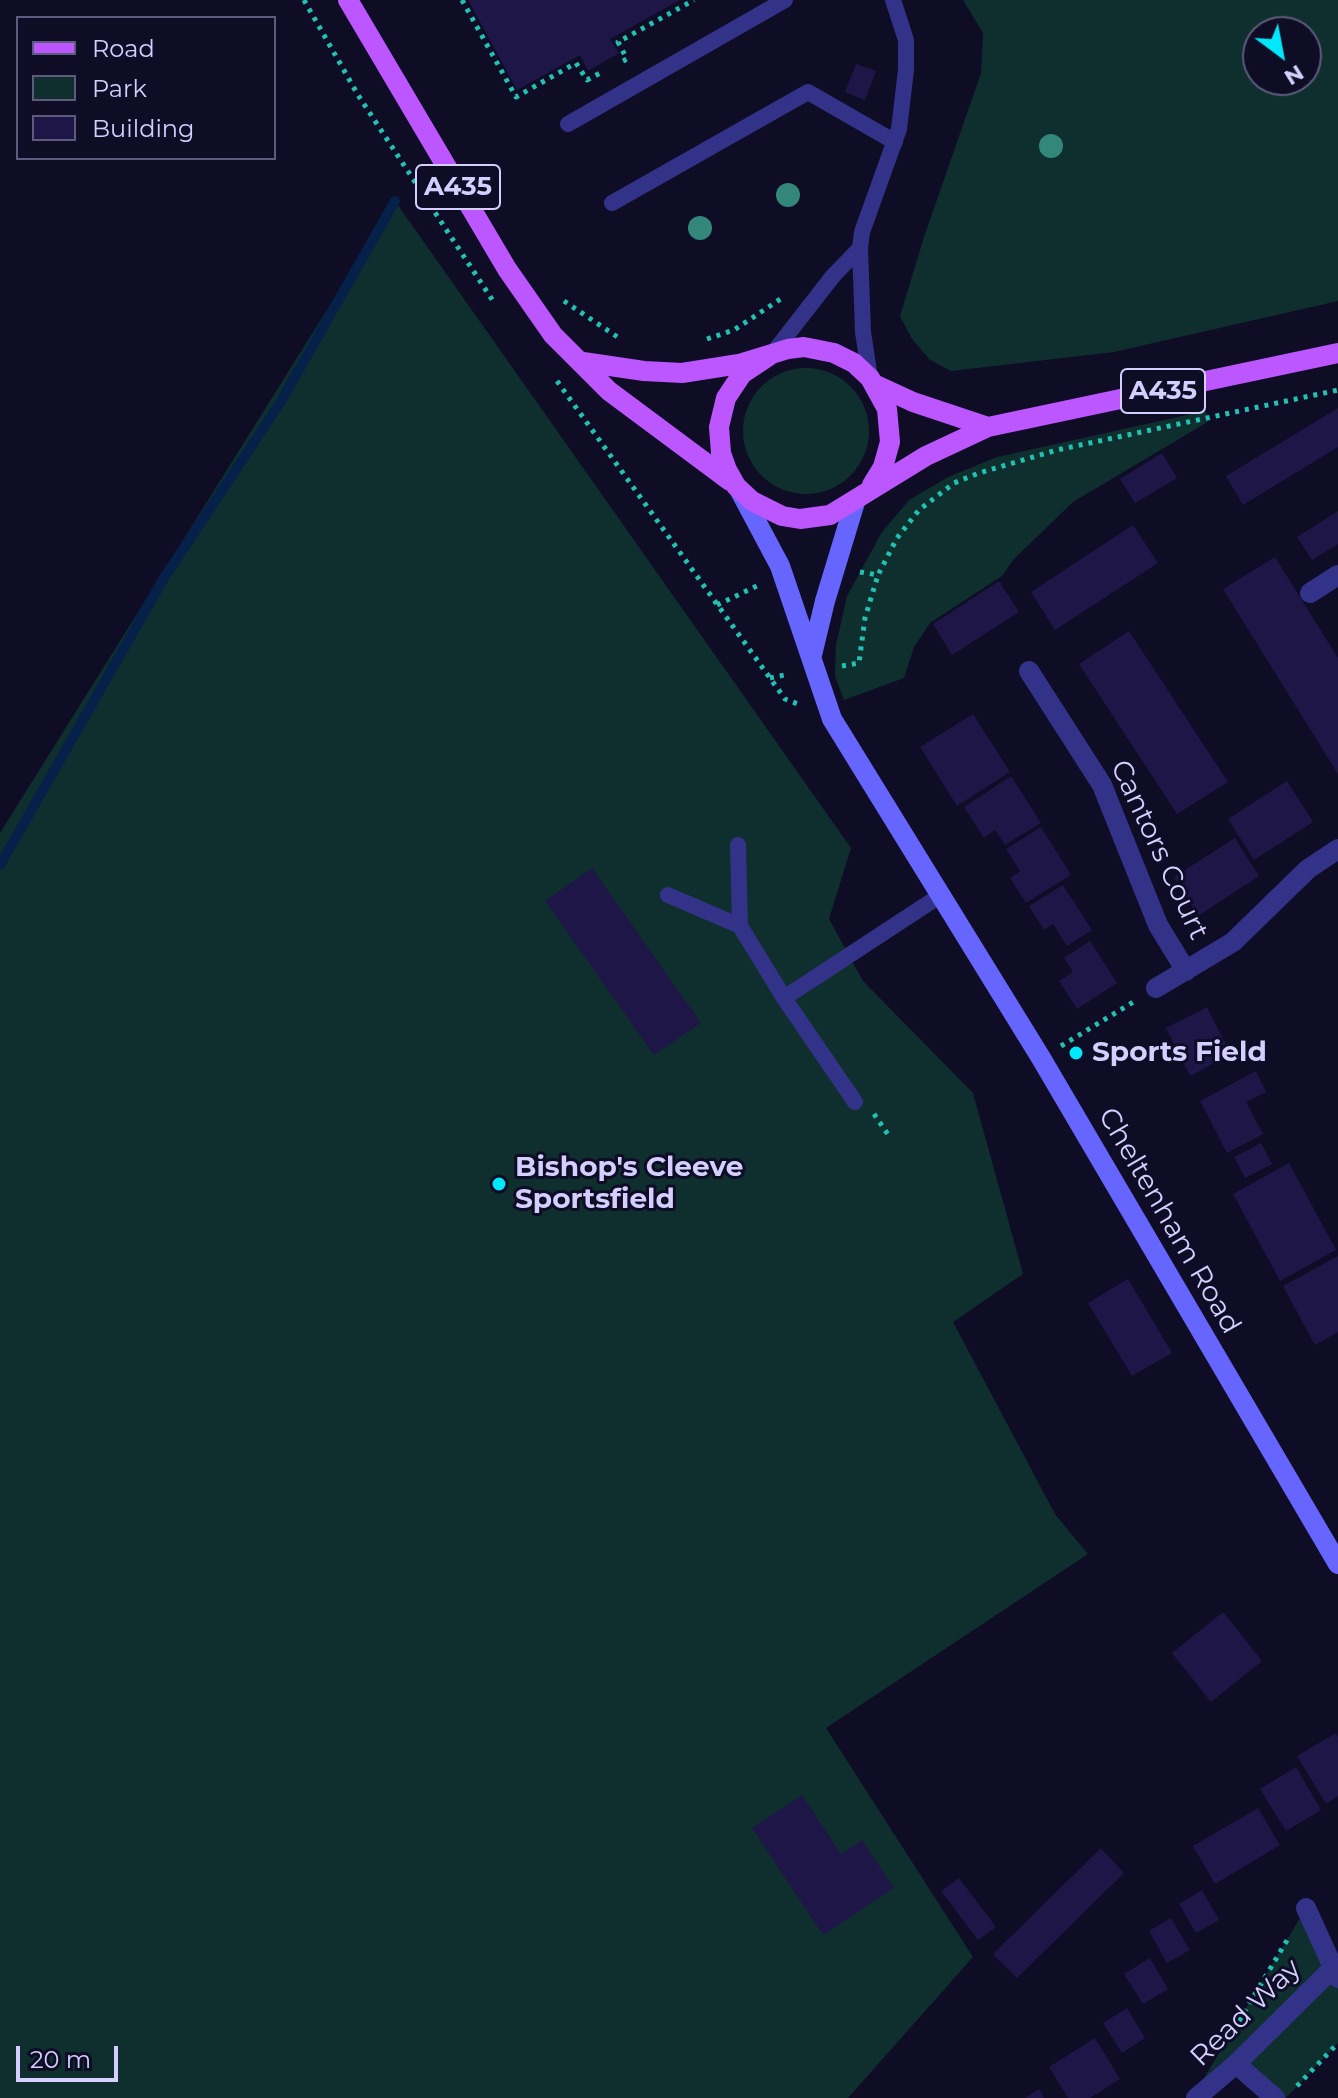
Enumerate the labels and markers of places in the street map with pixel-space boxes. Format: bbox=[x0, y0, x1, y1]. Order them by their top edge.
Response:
place label: Sports Field bbox=[1092, 1036, 1267, 1070]
marker: Sports Field bbox=[1067, 1044, 1085, 1062]
place label: Bishop's Cleeve Sportsfield bbox=[515, 1151, 743, 1217]
marker: Bishop's Cleeve Sportsfield bbox=[490, 1175, 508, 1193]

